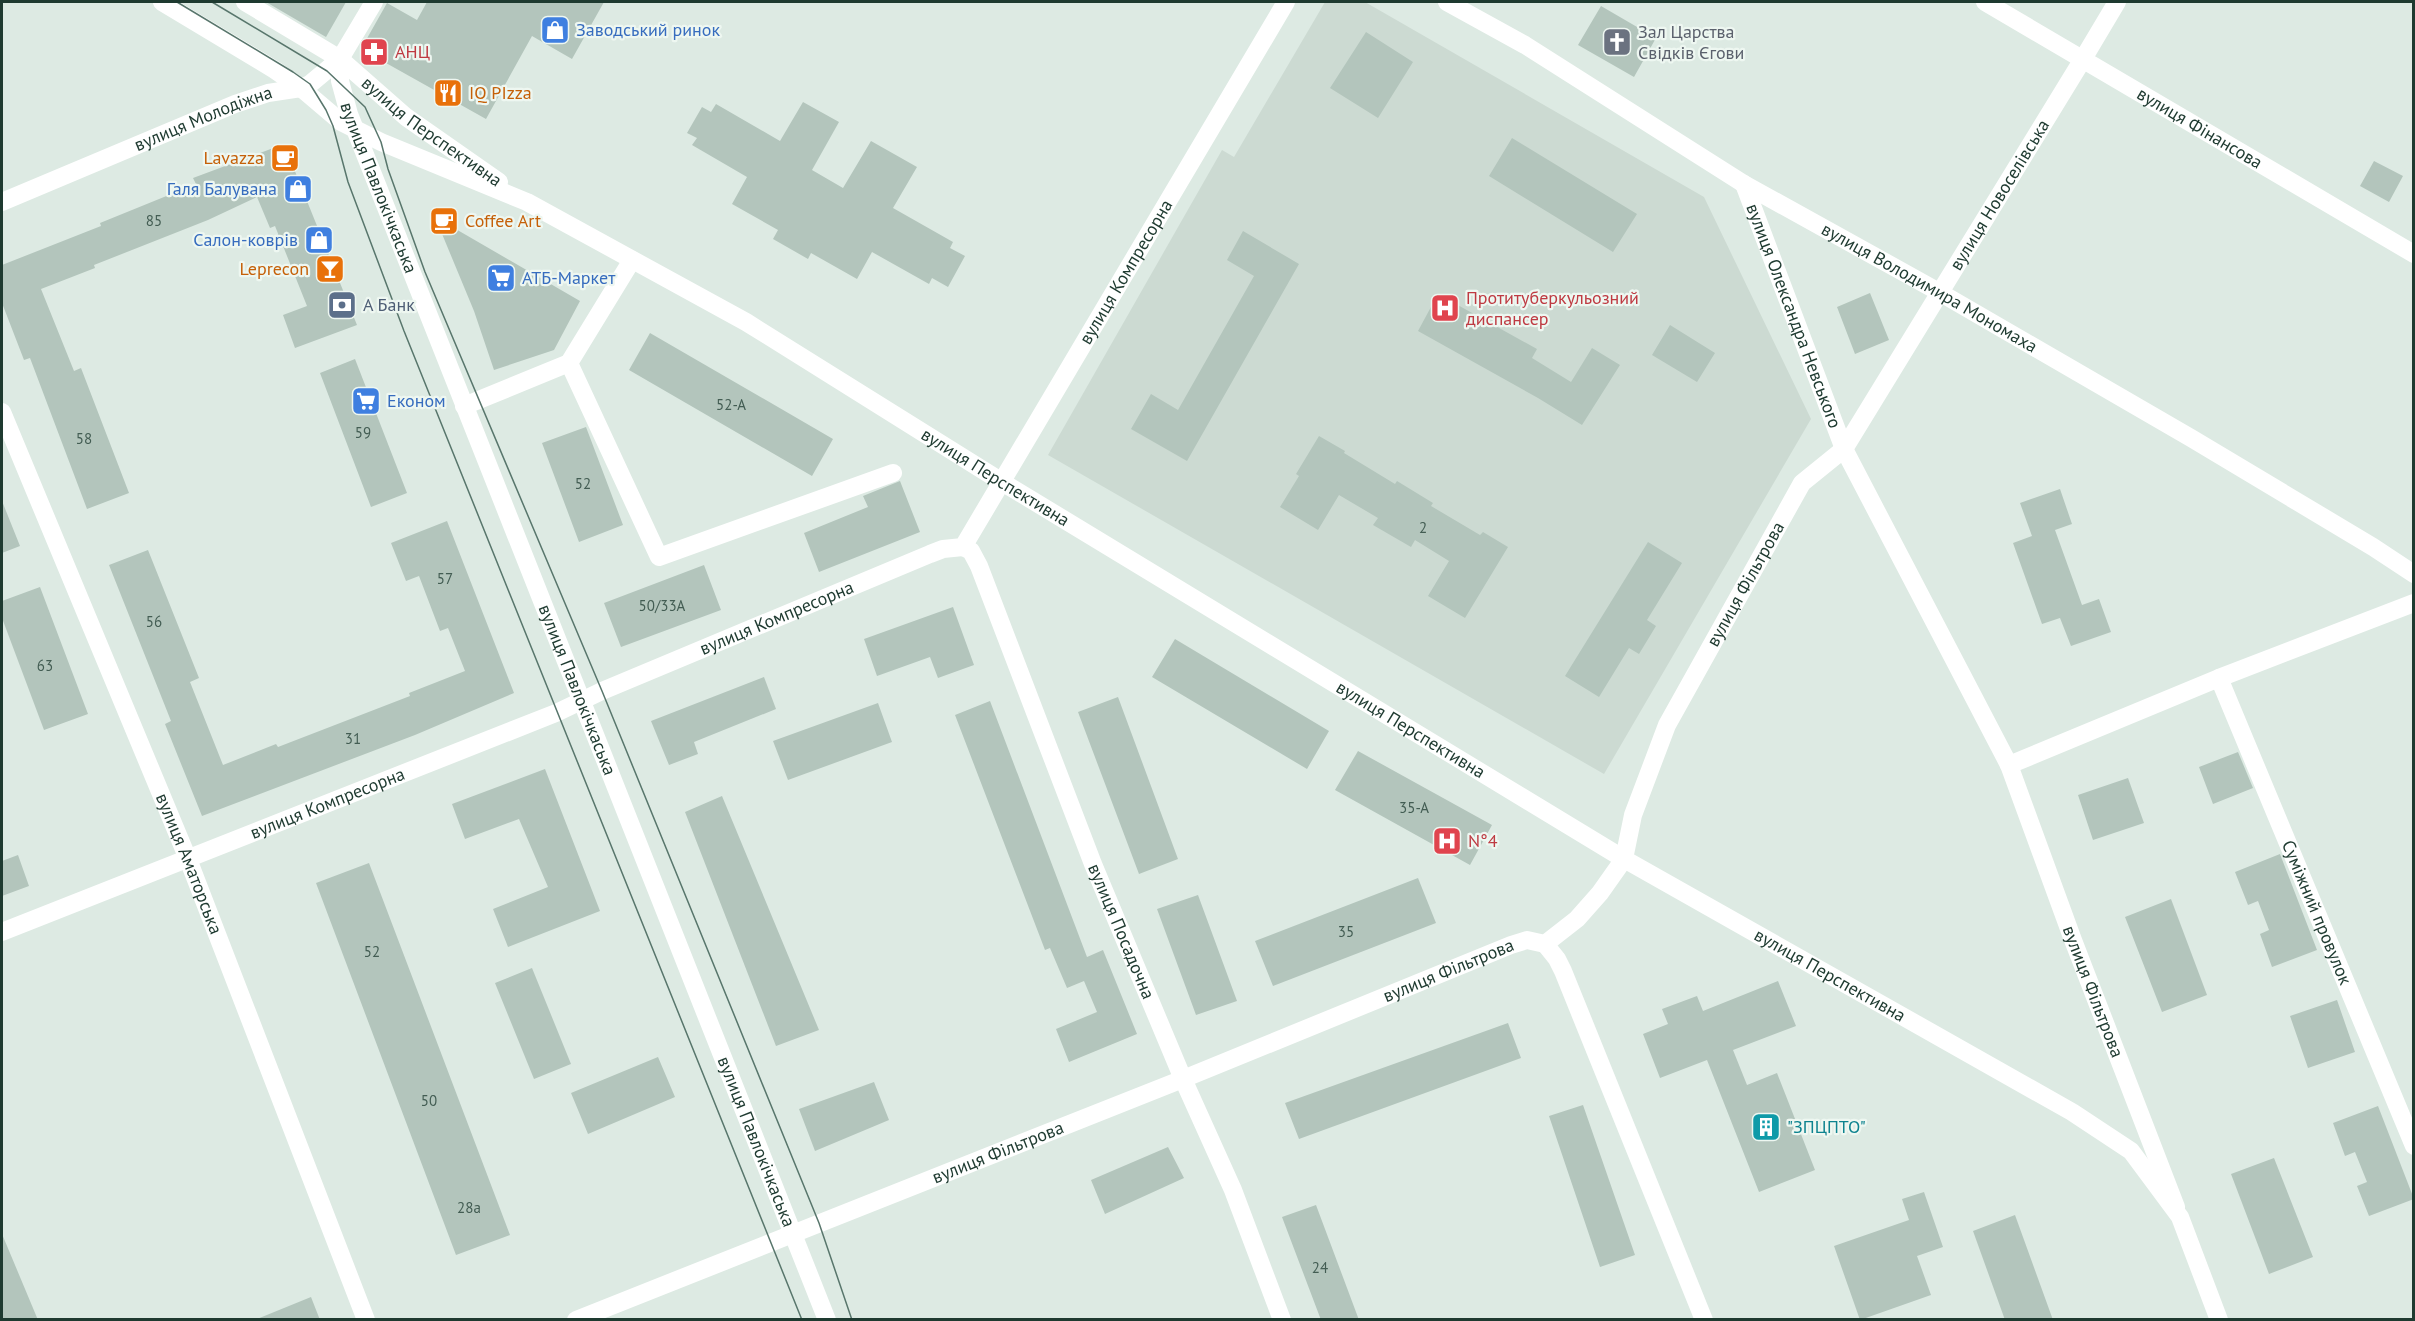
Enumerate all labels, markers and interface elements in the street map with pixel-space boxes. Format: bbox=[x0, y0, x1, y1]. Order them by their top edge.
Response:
shop icon: Заводський ринок bbox=[539, 14, 571, 46]
place label: Заводський ринок bbox=[576, 18, 720, 41]
place label: Зал Царства Свідків Єгови bbox=[1638, 20, 1744, 64]
church icon: Зал Царства Свідків Єгови bbox=[1601, 26, 1633, 58]
pharmacy icon: АНЦ bbox=[358, 36, 390, 68]
place label: АНЦ bbox=[395, 40, 430, 63]
street label: вулиця Перспективна bbox=[357, 71, 507, 192]
restaurant icon: IQ PIzza bbox=[432, 77, 464, 109]
street label: вулиця Молодіжна bbox=[131, 80, 275, 156]
place label: IQ PIzza bbox=[469, 81, 532, 104]
street label: вулиця Фінансова bbox=[2133, 82, 2267, 174]
street label: вулиця Павлокічкаська bbox=[335, 100, 423, 276]
street label: вулиця Новоселівська bbox=[1944, 115, 2054, 274]
cafe icon: Lavazza bbox=[269, 142, 301, 174]
place label: Lavazza bbox=[204, 146, 264, 169]
shop icon: Галя Балувана bbox=[282, 173, 314, 205]
place label: Галя Балувана bbox=[167, 177, 277, 200]
street label: вулиця Компресорна bbox=[1074, 195, 1177, 348]
street label: вулиця Олександра Невського bbox=[1741, 200, 1847, 431]
cafe icon: Coffee Art bbox=[428, 205, 460, 237]
place label: Coffee Art bbox=[465, 209, 541, 232]
house number: 85 bbox=[146, 211, 162, 230]
street label: вулиця Володимира Мономаха bbox=[1818, 217, 2042, 358]
shop icon: Салон-коврів bbox=[303, 224, 335, 256]
place label: Салон-коврів bbox=[193, 228, 298, 251]
bar icon: Leprecon bbox=[314, 253, 346, 285]
place label: Leprecon bbox=[240, 257, 309, 280]
supermarket icon: АТБ-Маркет bbox=[485, 262, 517, 294]
place label: АТБ-Маркет bbox=[522, 266, 616, 289]
place label: Протитуберкульозний диспансер bbox=[1466, 286, 1639, 330]
bank icon: А Банк bbox=[326, 289, 358, 321]
hospital icon: Протитуберкульозний диспансер bbox=[1429, 292, 1461, 324]
place label: А Банк bbox=[363, 293, 415, 316]
supermarket icon: Економ bbox=[350, 385, 382, 417]
place label: Економ bbox=[387, 389, 446, 412]
house number: 52-А bbox=[716, 395, 746, 414]
street label: вулиця Перспективна bbox=[917, 422, 1074, 531]
house number: 59 bbox=[355, 423, 371, 442]
house number: 58 bbox=[76, 429, 92, 448]
house number: 52 bbox=[575, 474, 591, 493]
street label: вулиця Фільтрова bbox=[1701, 517, 1789, 650]
house number: 2 bbox=[1419, 518, 1427, 537]
house number: 57 bbox=[437, 569, 453, 588]
street label: вулиця Компресорна bbox=[696, 575, 857, 660]
house number: 50/33А bbox=[639, 596, 686, 615]
street label: вулиця Павлокічкаська bbox=[534, 601, 622, 778]
house number: 56 bbox=[146, 612, 162, 631]
house number: 63 bbox=[37, 656, 53, 675]
street label: вулиця Перспективна bbox=[1332, 675, 1490, 783]
house number: 31 bbox=[345, 729, 361, 748]
street label: вулиця Компресорна bbox=[247, 762, 408, 844]
street label: вулиця Аматорська bbox=[151, 790, 228, 937]
house number: 35-А bbox=[1399, 798, 1429, 817]
hospital icon: N°4 bbox=[1431, 825, 1463, 857]
place label: N°4 bbox=[1468, 829, 1498, 852]
street label: Суміжний провулок bbox=[2277, 836, 2358, 988]
street label: вулиця Посадочна bbox=[1083, 860, 1160, 1002]
house number: 35 bbox=[1338, 922, 1354, 941]
street label: вулиця Фільтрова bbox=[2058, 922, 2129, 1061]
street label: вулиця Перспективна bbox=[1750, 923, 1910, 1027]
street label: вулиця Фільтрова bbox=[1380, 933, 1517, 1007]
house number: 52 bbox=[364, 942, 380, 961]
street label: вулиця Павлокічкаська bbox=[713, 1053, 801, 1230]
house number: 50 bbox=[421, 1091, 437, 1110]
building icon: "ЗПЦПТО" bbox=[1750, 1111, 1782, 1143]
place label: "ЗПЦПТО" bbox=[1787, 1115, 1866, 1138]
street label: вулиця Фільтрова bbox=[929, 1116, 1067, 1188]
house number: 28а bbox=[457, 1198, 481, 1217]
house number: 24 bbox=[1312, 1258, 1328, 1277]

